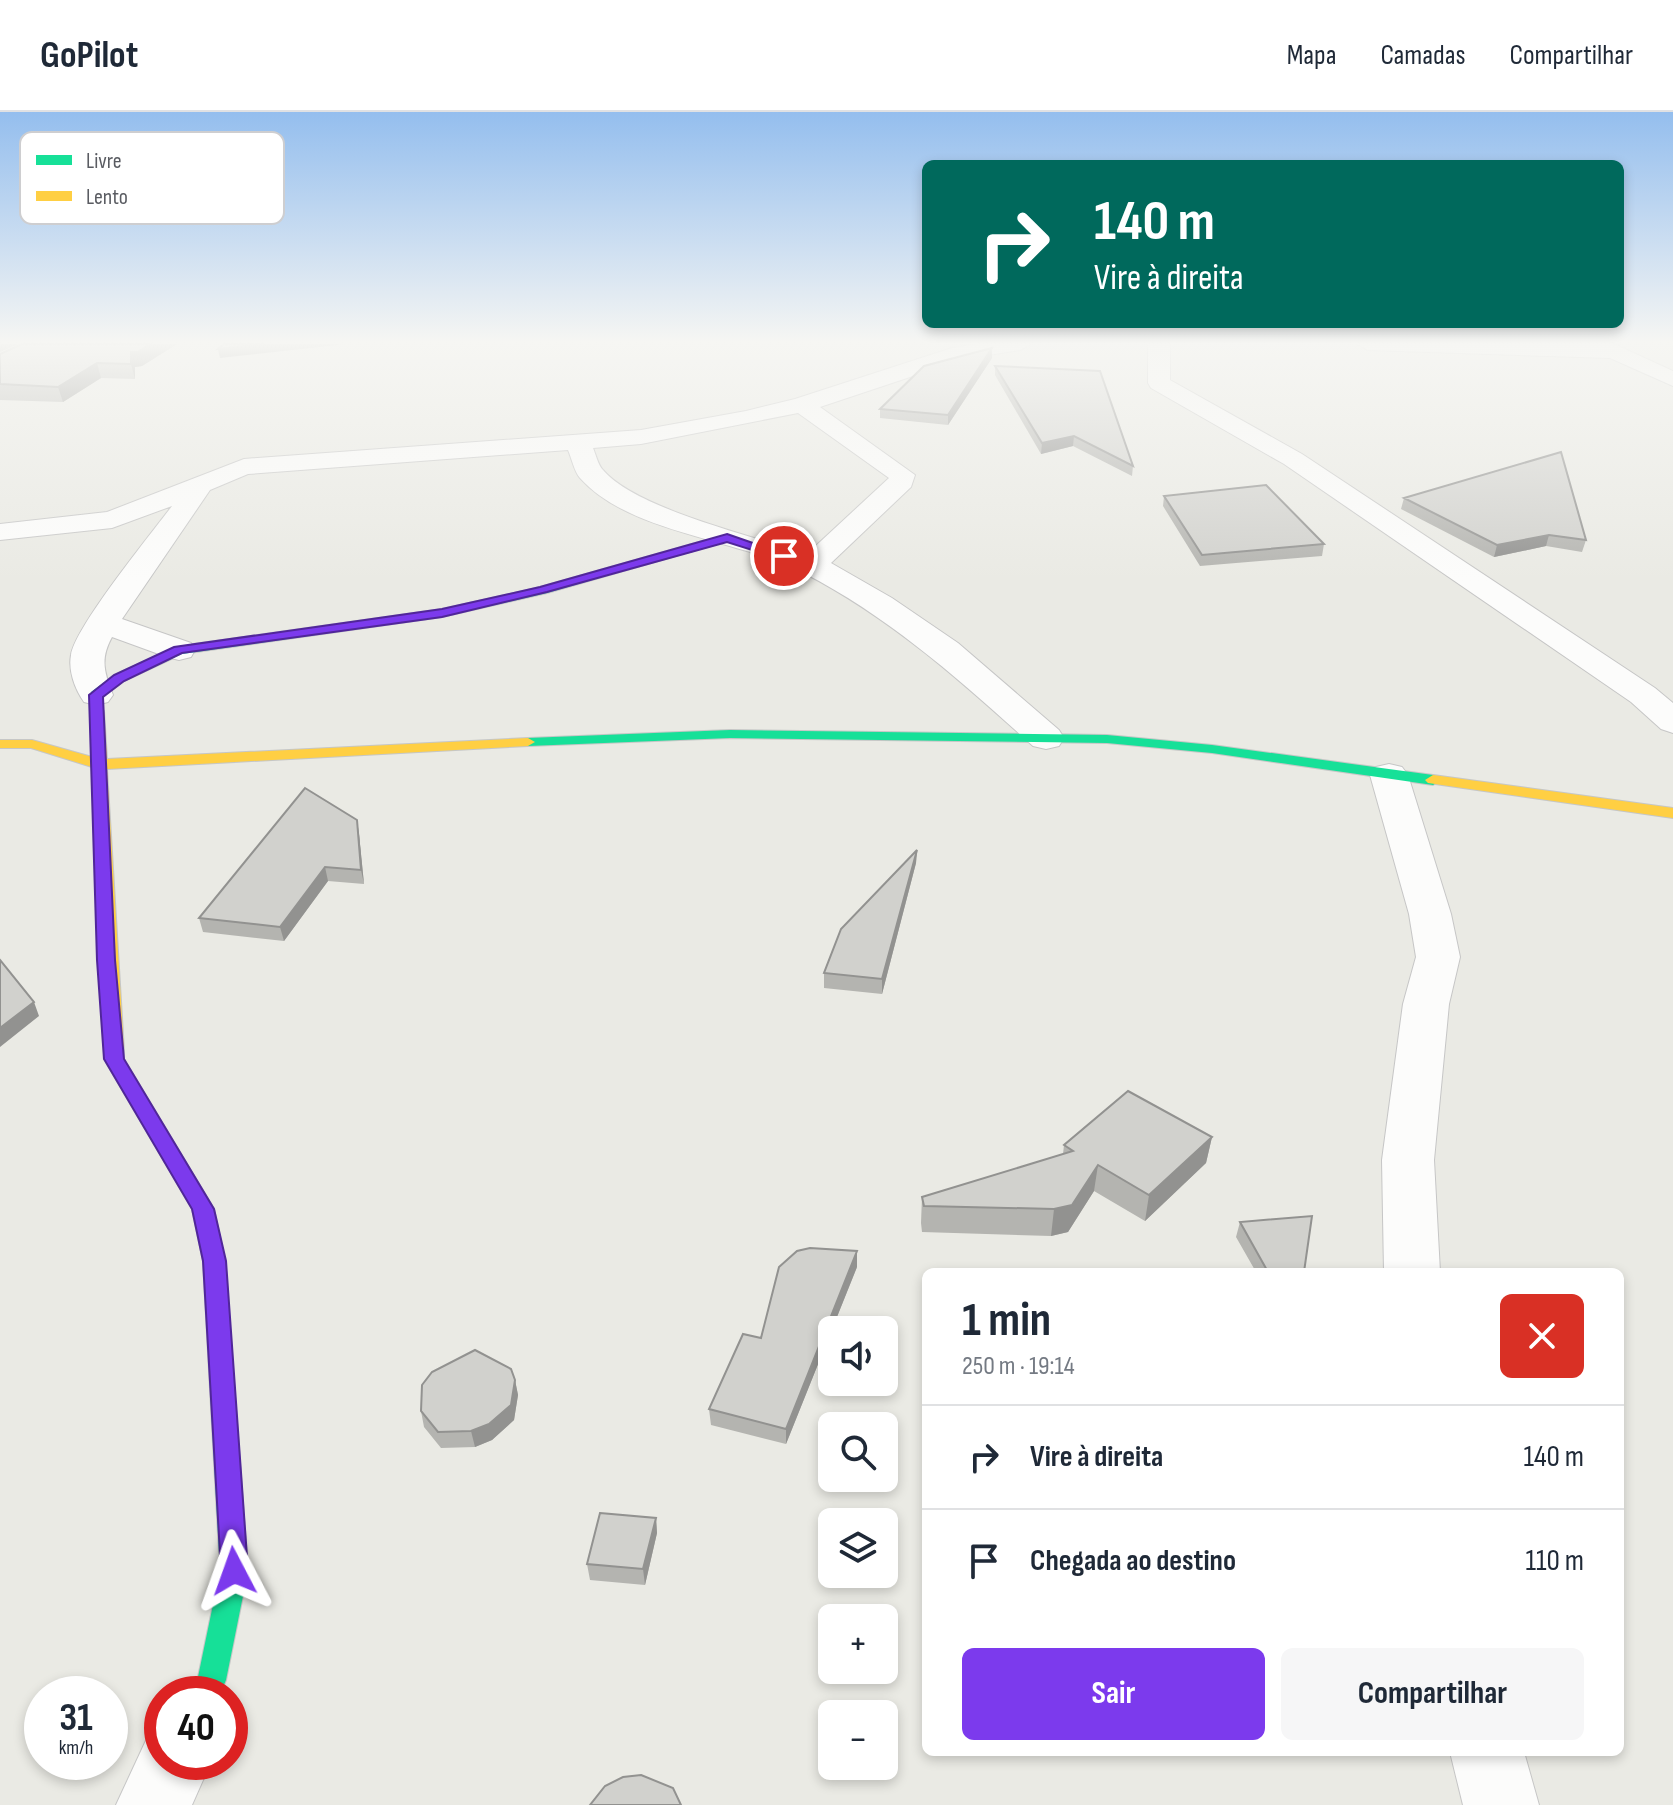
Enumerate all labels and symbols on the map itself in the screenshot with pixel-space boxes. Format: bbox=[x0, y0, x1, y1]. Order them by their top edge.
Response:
legend bbox=[20, 132, 284, 224]
text: Livre bbox=[86, 148, 122, 175]
text: Lento bbox=[86, 184, 128, 211]
pin bbox=[750, 522, 818, 590]
position arrow bbox=[192, 1529, 276, 1613]
speed limit sign: 40 bbox=[144, 1676, 248, 1780]

